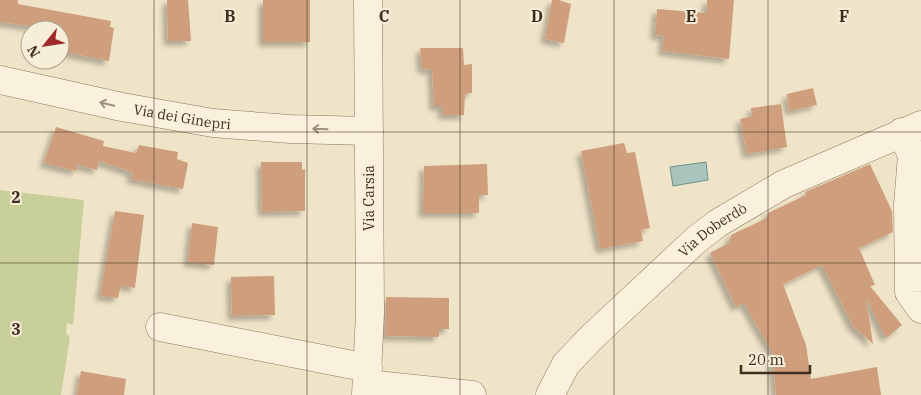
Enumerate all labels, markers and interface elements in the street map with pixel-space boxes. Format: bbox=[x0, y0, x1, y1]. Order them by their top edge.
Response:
text: B bbox=[224, 6, 236, 26]
text: C bbox=[379, 6, 389, 26]
text: D bbox=[531, 6, 543, 26]
text: E bbox=[686, 6, 696, 26]
text: F bbox=[839, 6, 849, 26]
north arrow bbox=[20, 20, 70, 70]
text: N bbox=[23, 42, 44, 61]
one-way arrow bbox=[100, 99, 116, 108]
street label: Via dei Ginepri bbox=[132, 100, 231, 133]
one-way arrow bbox=[312, 125, 328, 134]
street label: Via Carsia bbox=[360, 165, 378, 231]
text: 2 bbox=[11, 187, 21, 207]
street label: Via Doberdò bbox=[674, 199, 750, 261]
text: 3 bbox=[11, 319, 21, 339]
scale bar bbox=[741, 342, 810, 374]
text: 20 m bbox=[748, 350, 784, 369]

